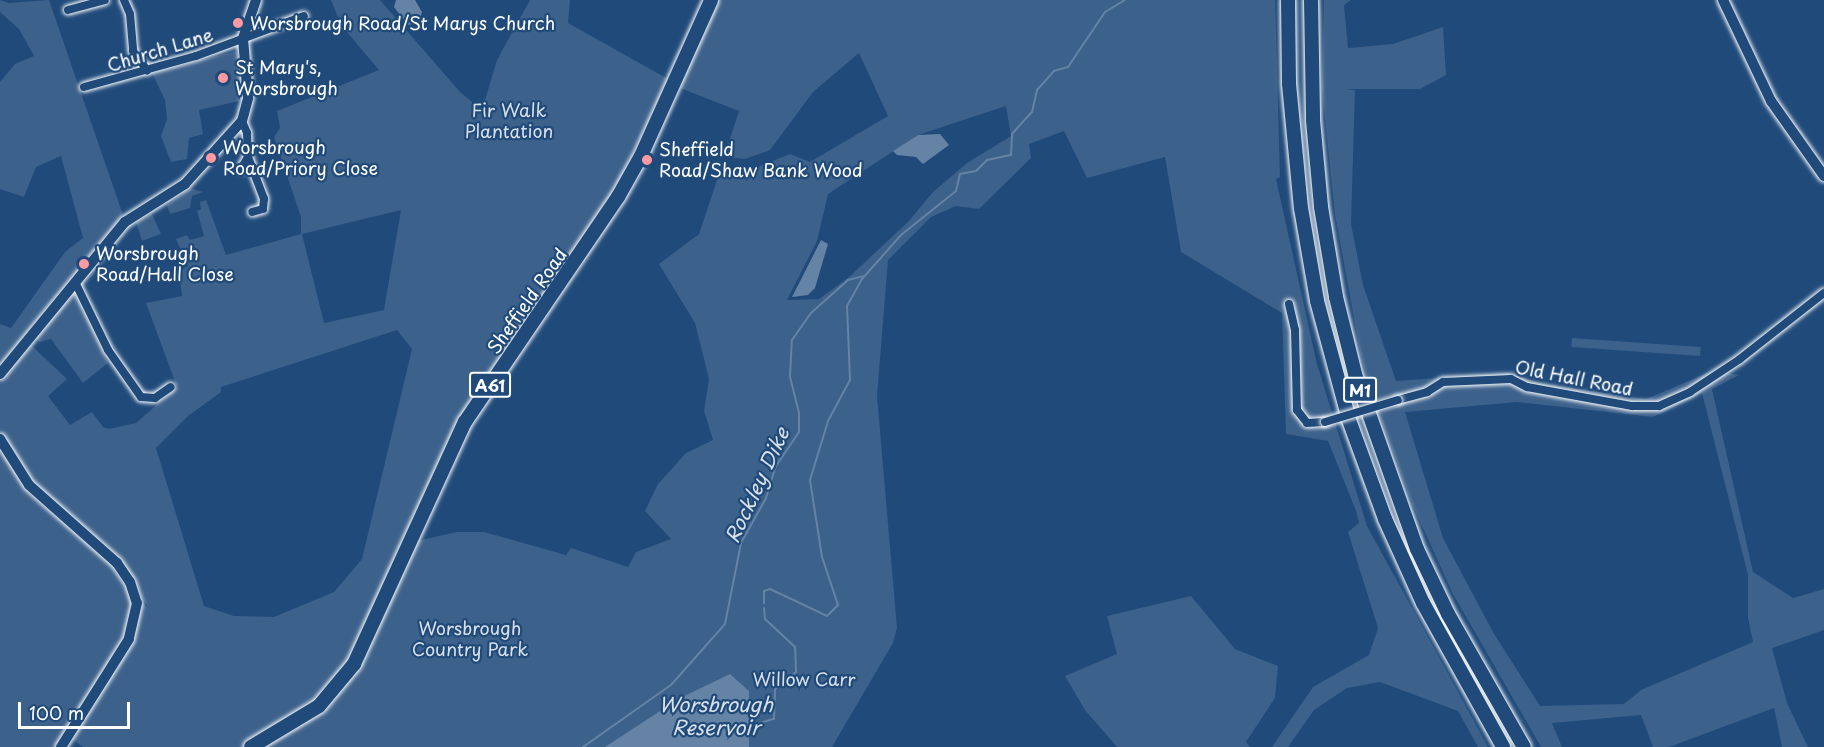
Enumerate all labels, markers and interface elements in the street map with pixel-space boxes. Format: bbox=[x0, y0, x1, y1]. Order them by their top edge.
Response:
place label: Worsbrough Road/St Marys Church bbox=[250, 12, 556, 34]
marker: Worsbrough Road/St Marys Church bbox=[231, 16, 245, 30]
street label: Church Lane bbox=[104, 24, 216, 76]
place label: St Mary's, Worsbrough bbox=[235, 57, 338, 100]
marker: St Mary's, Worsbrough bbox=[216, 71, 230, 85]
park label: Fir Walk Plantation bbox=[465, 100, 553, 142]
place label: Worsbrough Road/Priory Close bbox=[223, 137, 378, 180]
place label: Sheffield Road/Shaw Bank Wood bbox=[659, 139, 863, 182]
marker: Worsbrough Road/Priory Close bbox=[204, 151, 218, 165]
marker: Sheffield Road/Shaw Bank Wood bbox=[640, 153, 654, 167]
place label: Worsbrough Road/Hall Close bbox=[96, 243, 234, 286]
street label: Sheffield Road bbox=[482, 244, 572, 358]
marker: Worsbrough Road/Hall Close bbox=[77, 257, 91, 271]
street label: Old Hall Road bbox=[1513, 356, 1635, 400]
road number: A61 bbox=[469, 372, 511, 398]
road number: M1 bbox=[1342, 377, 1378, 403]
water label: Rockley Dike bbox=[720, 423, 794, 547]
park label: Worsbrough Country Park bbox=[412, 618, 528, 660]
park label: Willow Carr bbox=[752, 668, 856, 690]
scale bar bbox=[21, 690, 134, 728]
water label: Worsbrough Reservoir bbox=[659, 692, 773, 739]
text: 100 m bbox=[29, 699, 84, 726]

